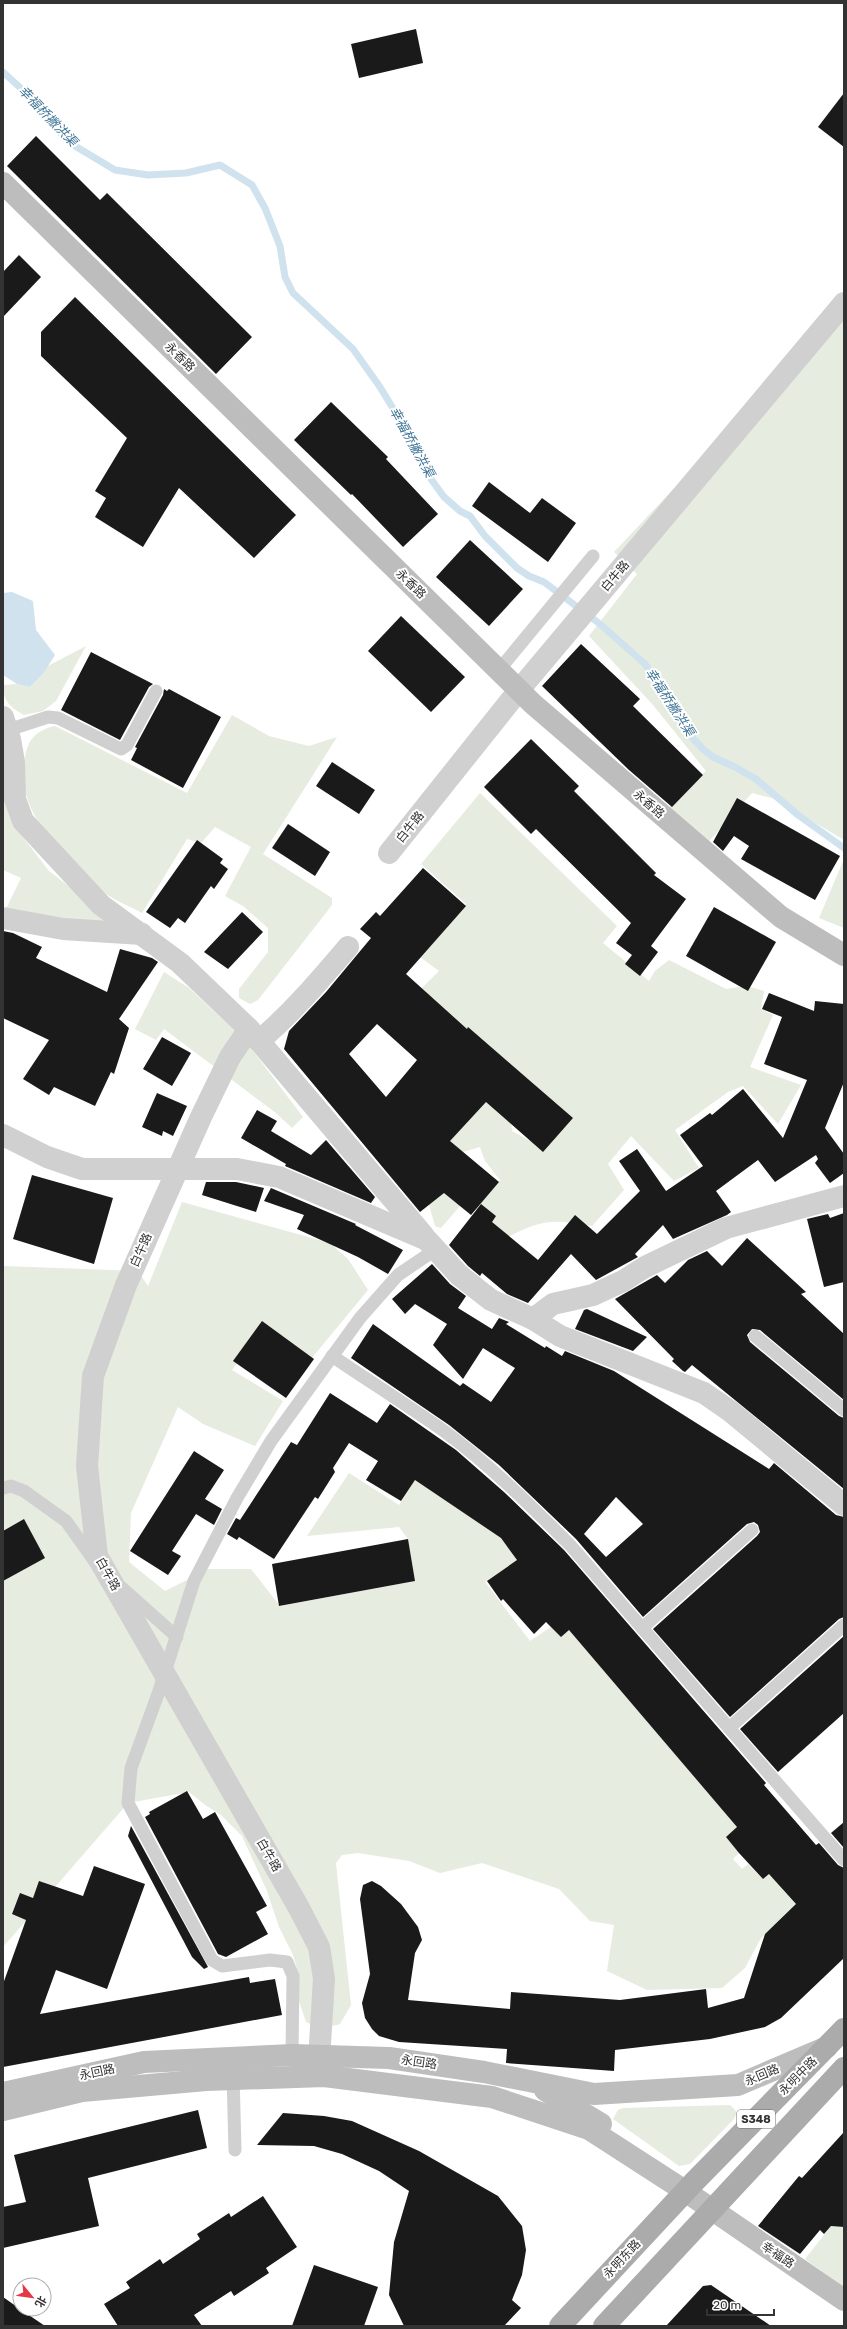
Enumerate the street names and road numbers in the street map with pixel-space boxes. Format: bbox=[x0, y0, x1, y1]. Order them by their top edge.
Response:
street label: 永香路 bbox=[162, 339, 198, 375]
street label: 白牛路 bbox=[598, 558, 632, 594]
street label: 永香路 bbox=[393, 566, 429, 602]
street label: 永香路 bbox=[631, 787, 667, 821]
street label: 白牛路 bbox=[393, 809, 427, 845]
street label: 白牛路 bbox=[127, 1231, 155, 1269]
street label: 白牛路 bbox=[93, 1555, 123, 1593]
street label: 白牛路 bbox=[254, 1836, 284, 1874]
street label: 永回路 bbox=[400, 2053, 438, 2071]
street label: 永明中路 bbox=[776, 2054, 820, 2098]
street label: 永回路 bbox=[78, 2061, 116, 2083]
street label: 永回路 bbox=[743, 2062, 781, 2088]
road number: S348 bbox=[737, 2110, 775, 2128]
street label: 永明东路 bbox=[601, 2237, 643, 2281]
street label: 幸福路 bbox=[759, 2239, 797, 2271]

